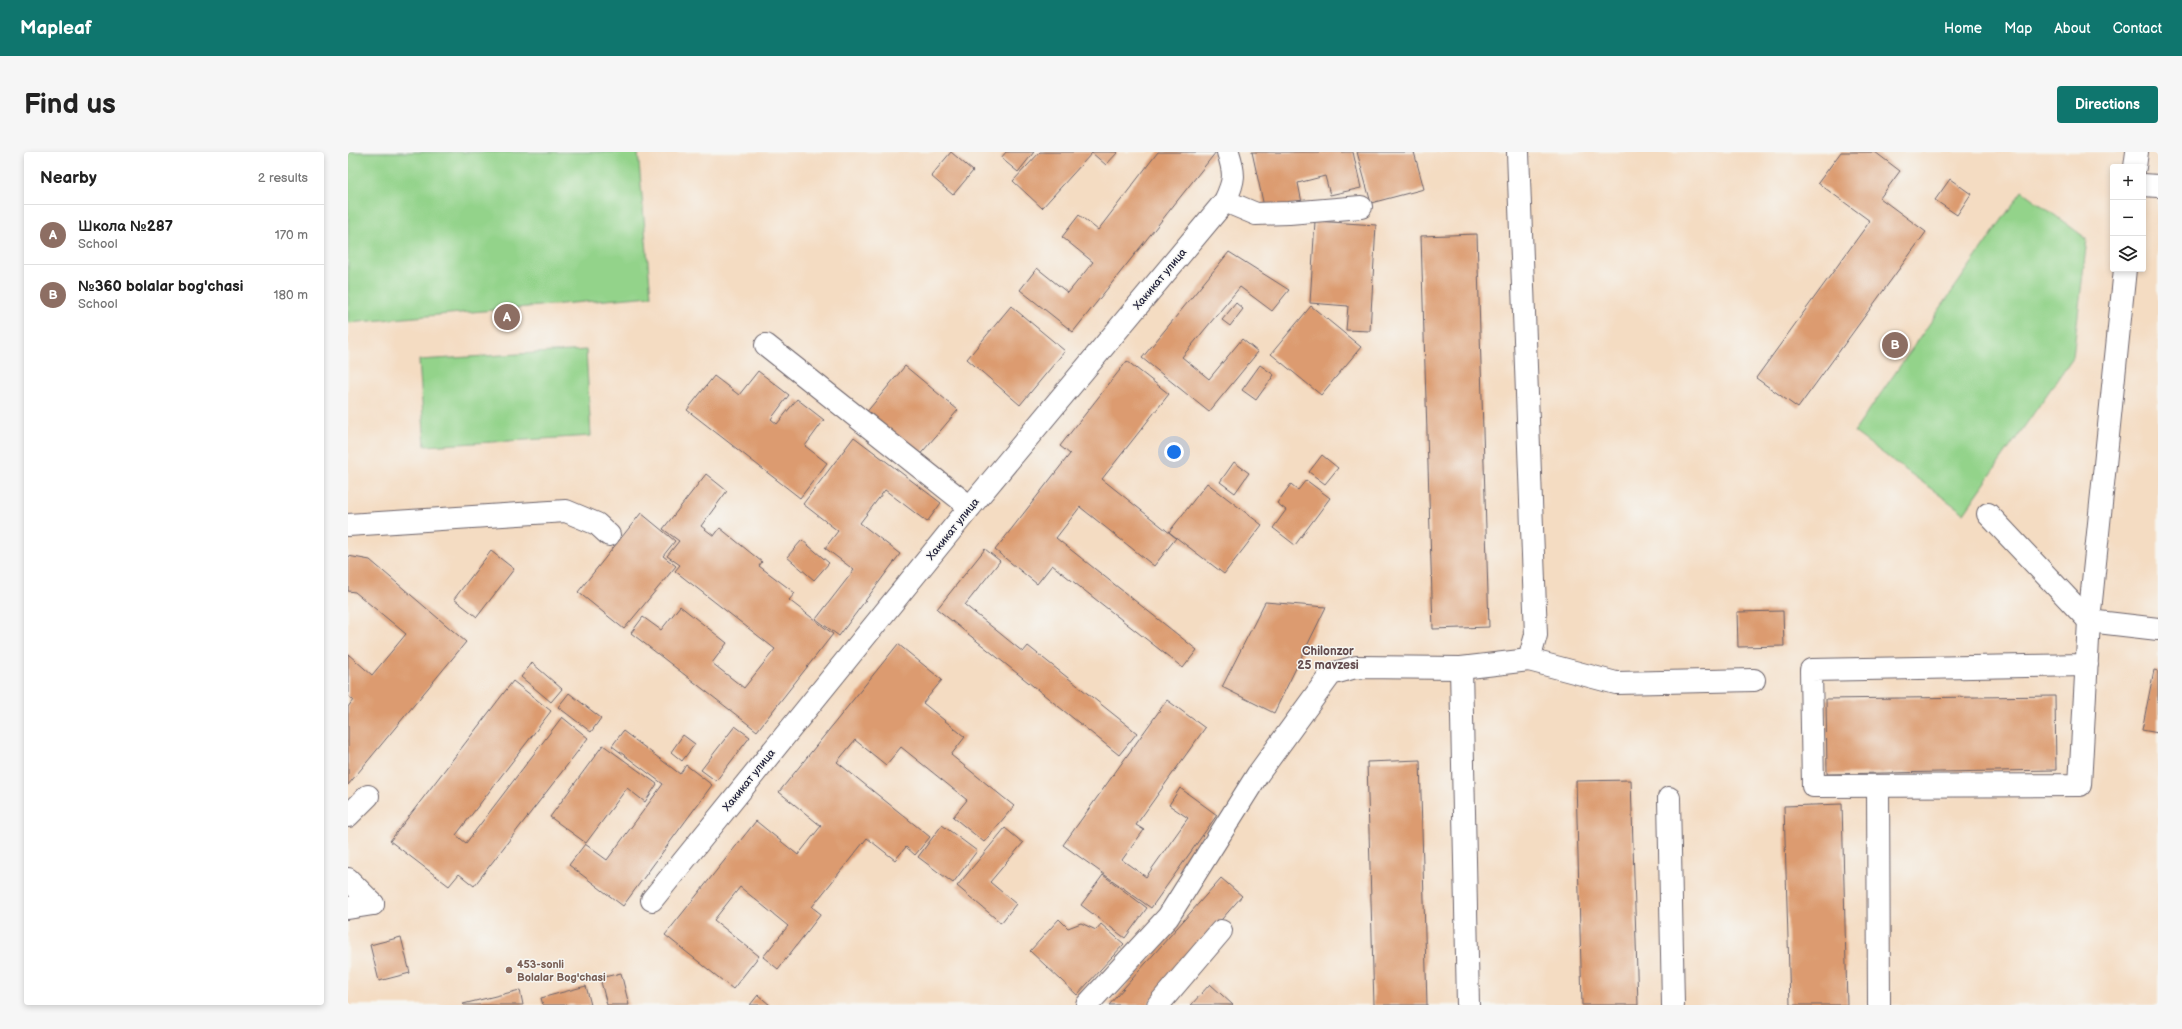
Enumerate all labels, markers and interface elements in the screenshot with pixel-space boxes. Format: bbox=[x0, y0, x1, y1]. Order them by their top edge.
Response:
text: Mapleaf bbox=[20, 17, 92, 40]
text: Home bbox=[1944, 20, 1982, 37]
text: Map bbox=[2004, 20, 2032, 37]
text: About bbox=[2054, 20, 2091, 37]
text: Contact bbox=[2113, 20, 2162, 37]
button: Directions bbox=[2057, 86, 2158, 123]
text: Find us bbox=[24, 88, 116, 121]
map controls bbox=[2110, 164, 2146, 272]
button: + bbox=[2110, 164, 2146, 200]
text: Nearby bbox=[40, 168, 97, 188]
text: 2 results bbox=[258, 170, 308, 186]
button: − bbox=[2110, 200, 2146, 236]
text: Школа №287 bbox=[78, 217, 173, 236]
text: A bbox=[49, 227, 57, 243]
text: 170 m bbox=[275, 227, 308, 243]
text: School bbox=[78, 236, 118, 252]
button: layers bbox=[2110, 236, 2146, 272]
street label: Хакикат улица bbox=[1131, 245, 1190, 312]
text: №360 bolalar bog'chasi bbox=[78, 277, 243, 296]
text: B bbox=[48, 287, 58, 303]
text: 180 m bbox=[273, 287, 308, 303]
text: School bbox=[78, 296, 118, 312]
pin: A bbox=[494, 302, 520, 332]
pin: B bbox=[1882, 330, 1908, 360]
your location bbox=[1164, 442, 1184, 462]
street label: Хакикат улица bbox=[924, 495, 982, 563]
district label: Chilonzor 25 mavzesi bbox=[1297, 644, 1359, 673]
street label: Хакикат улица bbox=[720, 746, 778, 814]
place label: 453-sonli Bolalar Bog'chasi bbox=[517, 958, 606, 984]
marker: 453-sonli Bolalar Bog'chasi bbox=[504, 965, 514, 975]

